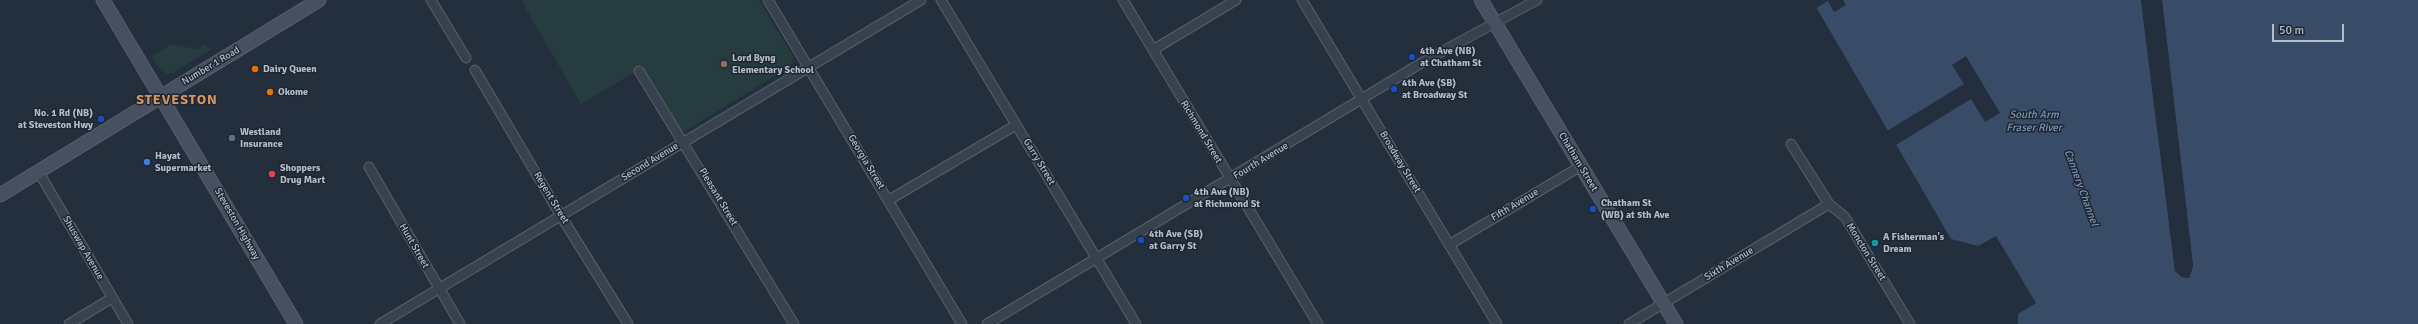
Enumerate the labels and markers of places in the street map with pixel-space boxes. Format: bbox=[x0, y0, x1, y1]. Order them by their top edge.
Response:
place label: 4th Ave (NB) at Chatham St bbox=[1420, 45, 1481, 68]
place label: Lord Byng Elementary School bbox=[732, 52, 814, 76]
marker: 4th Ave (NB) at Chatham St bbox=[1407, 52, 1417, 62]
marker: Lord Byng Elementary School bbox=[719, 59, 729, 69]
place label: Dairy Queen bbox=[263, 63, 317, 75]
marker: Dairy Queen bbox=[250, 64, 260, 74]
place label: 4th Ave (SB) at Broadway St bbox=[1402, 77, 1468, 100]
marker: 4th Ave (SB) at Broadway St bbox=[1389, 84, 1399, 94]
place label: Okome bbox=[278, 86, 308, 98]
marker: Okome bbox=[265, 87, 275, 97]
place label: No. 1 Rd (NB) at Steveston Hwy bbox=[18, 107, 93, 130]
marker: No. 1 Rd (NB) at Steveston Hwy bbox=[96, 114, 106, 124]
place label: Westland Insurance bbox=[240, 126, 283, 150]
marker: Westland Insurance bbox=[227, 133, 237, 143]
place label: Hayat Supermarket bbox=[155, 150, 211, 174]
marker: Hayat Supermarket bbox=[142, 157, 152, 167]
place label: Shoppers Drug Mart bbox=[280, 162, 325, 186]
marker: Shoppers Drug Mart bbox=[267, 169, 277, 179]
place label: 4th Ave (NB) at Richmond St bbox=[1194, 186, 1260, 210]
marker: 4th Ave (NB) at Richmond St bbox=[1181, 193, 1191, 203]
place label: Chatham St (WB) at 5th Ave bbox=[1601, 197, 1670, 220]
marker: Chatham St (WB) at 5th Ave bbox=[1588, 204, 1598, 214]
place label: 4th Ave (SB) at Garry St bbox=[1149, 228, 1203, 252]
place label: A Fisherman's Dream bbox=[1883, 231, 1944, 254]
marker: 4th Ave (SB) at Garry St bbox=[1136, 235, 1146, 245]
marker: A Fisherman's Dream bbox=[1870, 238, 1880, 248]

